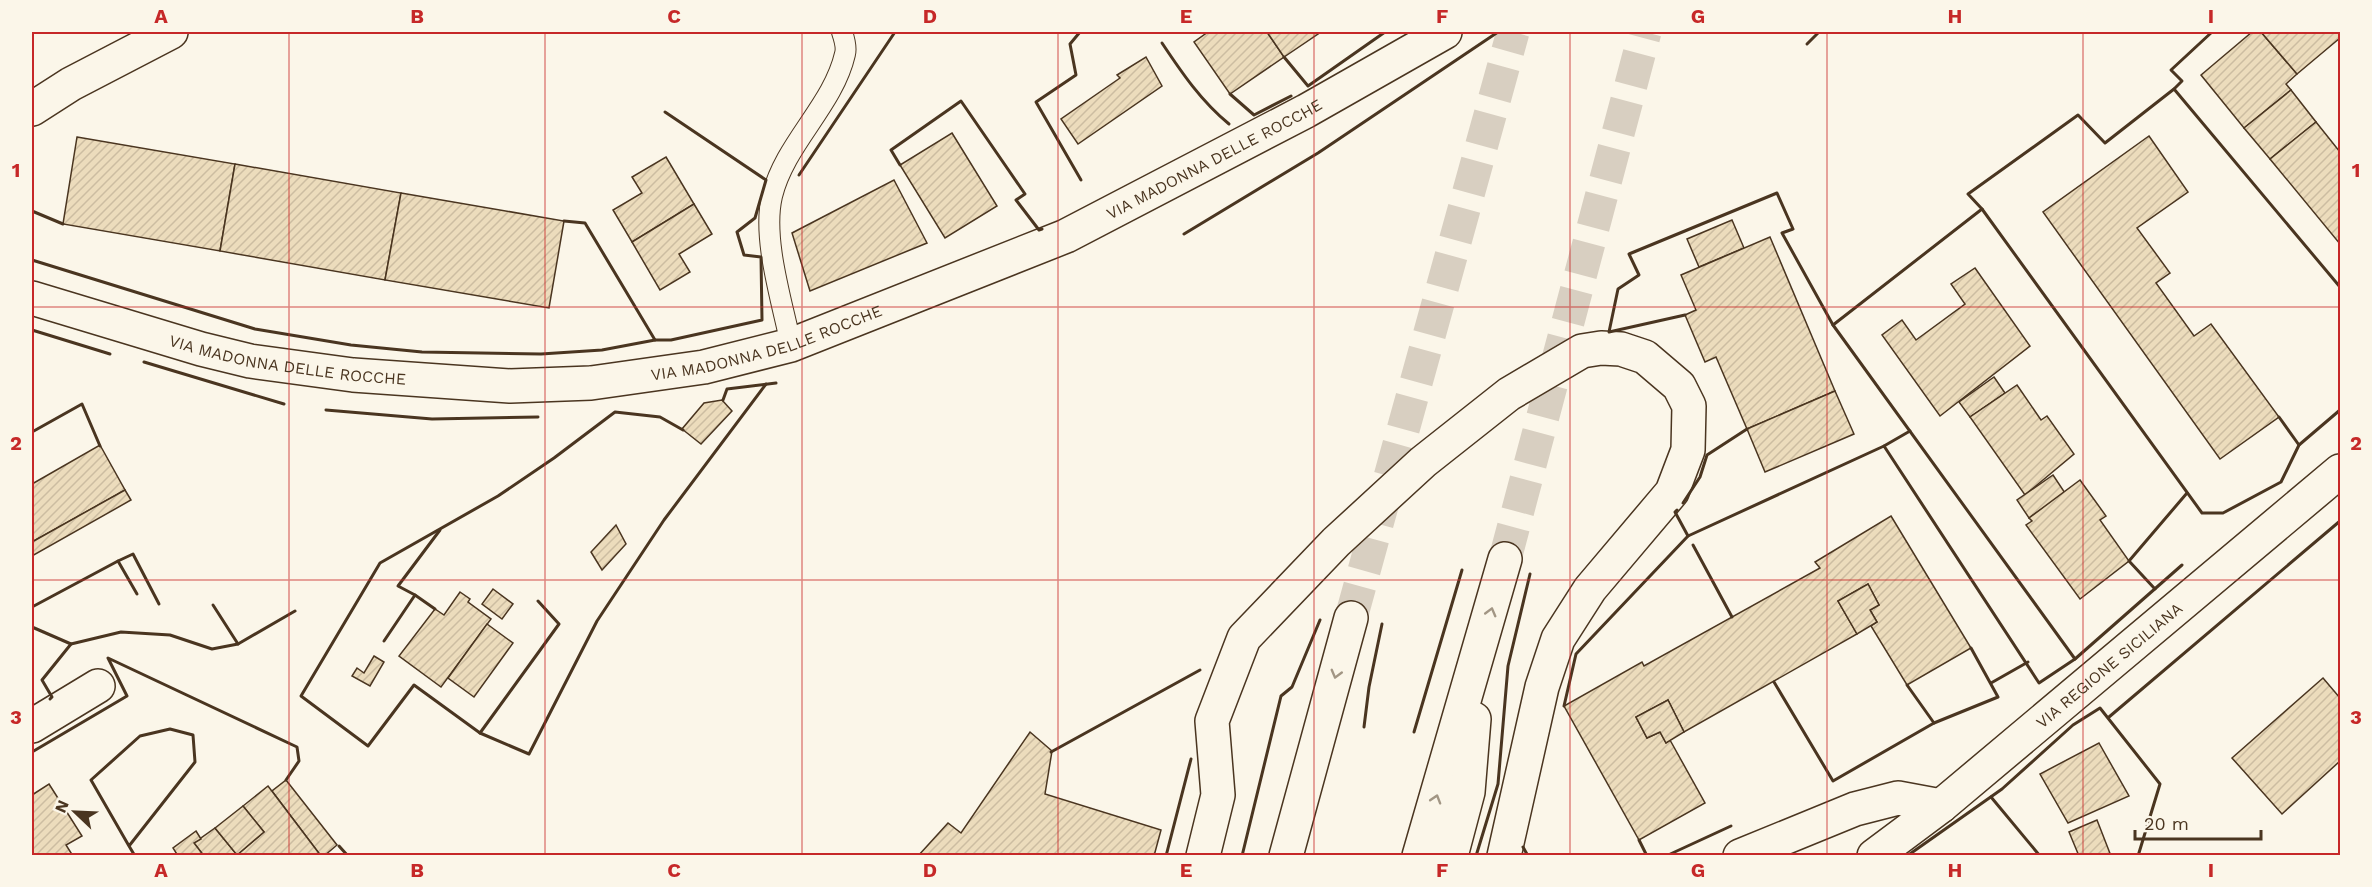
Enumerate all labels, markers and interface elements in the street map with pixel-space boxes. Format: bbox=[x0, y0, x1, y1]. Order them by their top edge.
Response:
text: A bbox=[154, 4, 168, 28]
text: B bbox=[410, 4, 424, 28]
text: C bbox=[667, 4, 681, 28]
text: D bbox=[923, 4, 937, 28]
text: E bbox=[1180, 4, 1192, 28]
text: F bbox=[1436, 4, 1448, 28]
text: G bbox=[1691, 4, 1705, 28]
text: H bbox=[1948, 4, 1962, 28]
text: I bbox=[2208, 4, 2214, 28]
street label: VIA MADONNA DELLE ROCCHE bbox=[1103, 95, 1325, 223]
text: 1 bbox=[12, 158, 20, 182]
text: 1 bbox=[2352, 158, 2360, 182]
street label: VIA MADONNA DELLE ROCCHE bbox=[650, 300, 885, 384]
street label: VIA MADONNA DELLE ROCCHE bbox=[167, 330, 407, 388]
text: 2 bbox=[10, 431, 22, 455]
text: 2 bbox=[2350, 431, 2362, 455]
street label: VIA REGIONE SICILIANA bbox=[2032, 598, 2186, 732]
one-way arrow bbox=[1483, 607, 1496, 617]
one-way arrow bbox=[1331, 668, 1343, 679]
text: 3 bbox=[10, 705, 22, 729]
text: 3 bbox=[2350, 705, 2362, 729]
north arrow bbox=[45, 782, 105, 842]
one-way arrow bbox=[1429, 794, 1441, 805]
text: N bbox=[51, 797, 73, 816]
scale bar bbox=[2135, 803, 2261, 841]
text: 20 m bbox=[2144, 813, 2189, 834]
text: A bbox=[154, 858, 168, 882]
text: B bbox=[410, 858, 424, 882]
text: C bbox=[667, 858, 681, 882]
text: D bbox=[923, 858, 937, 882]
text: E bbox=[1180, 858, 1192, 882]
text: F bbox=[1436, 858, 1448, 882]
text: G bbox=[1691, 858, 1705, 882]
text: H bbox=[1948, 858, 1962, 882]
text: I bbox=[2208, 858, 2214, 882]

